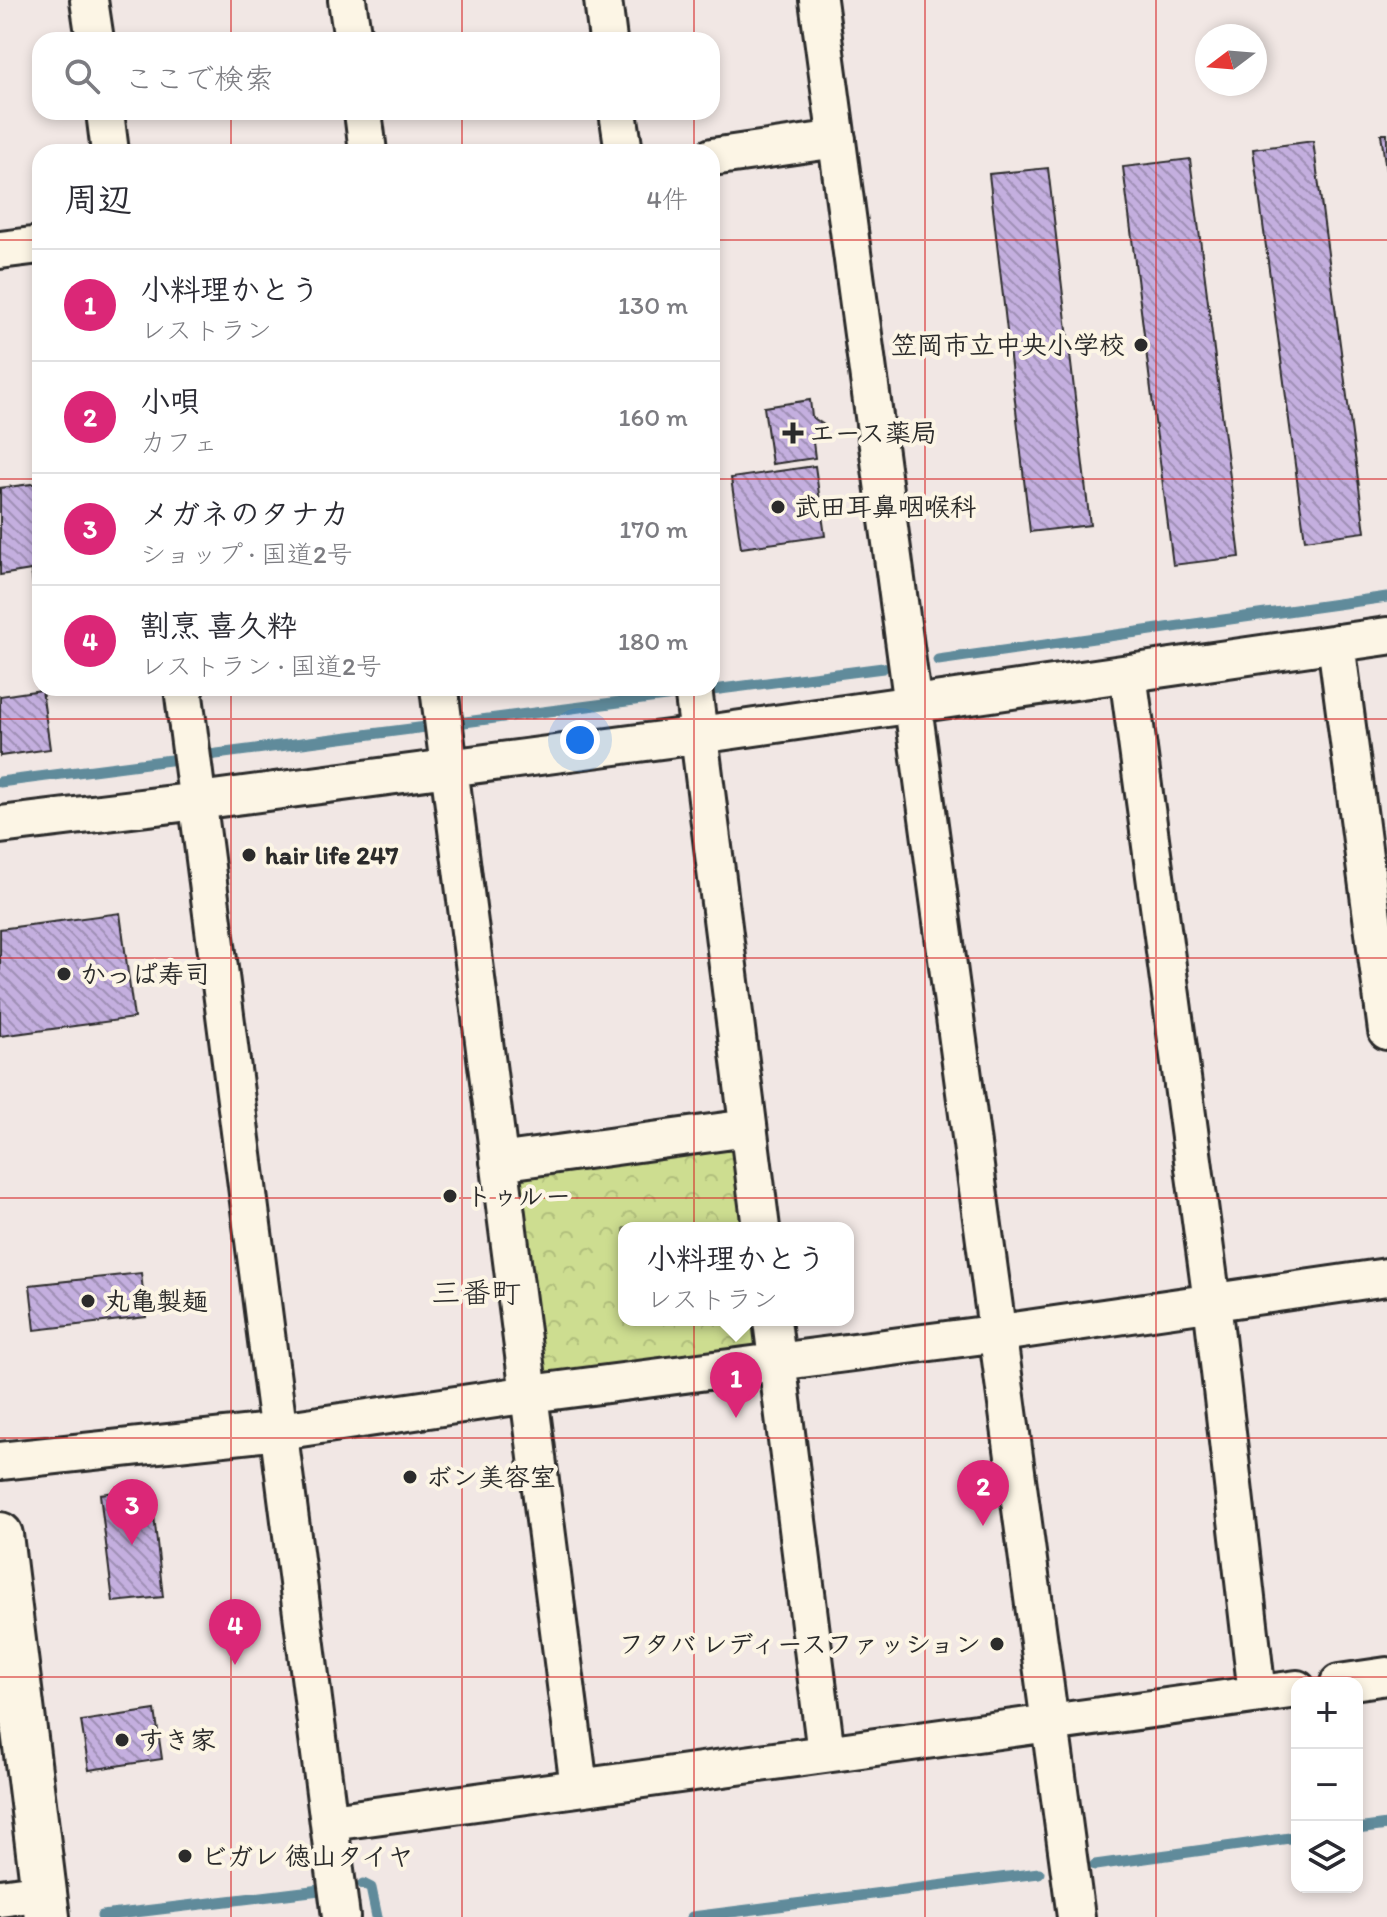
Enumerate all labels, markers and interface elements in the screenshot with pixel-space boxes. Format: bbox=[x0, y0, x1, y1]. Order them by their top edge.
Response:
north arrow bbox=[1195, 24, 1267, 96]
search box bbox=[32, 32, 720, 120]
icon: search bbox=[60, 54, 104, 98]
text: ここで検索 bbox=[124, 60, 274, 97]
text: 周辺 bbox=[64, 179, 132, 220]
text: 4件 bbox=[646, 183, 688, 215]
text: 小料理かとう bbox=[140, 271, 320, 308]
text: 1 bbox=[84, 289, 96, 321]
text: 130 m bbox=[618, 289, 688, 321]
text: レストラン bbox=[140, 314, 272, 346]
place label: 笠岡市立中央小学校 bbox=[891, 329, 1125, 361]
marker: 笠岡市立中央小学校 bbox=[1132, 336, 1150, 354]
text: 小唄 bbox=[140, 383, 200, 420]
text: 2 bbox=[83, 401, 97, 433]
text: 160 m bbox=[618, 401, 688, 433]
place label: エース薬局 bbox=[809, 417, 937, 449]
marker: エース薬局 bbox=[784, 424, 802, 442]
text: カフェ bbox=[140, 426, 218, 458]
place label: 武田耳鼻咽喉科 bbox=[794, 491, 976, 523]
text: メガネのタナカ bbox=[140, 495, 350, 532]
marker: 武田耳鼻咽喉科 bbox=[769, 498, 787, 516]
text: 3 bbox=[83, 513, 97, 545]
text: 170 m bbox=[619, 513, 688, 545]
text: ショップ · 国道2号 bbox=[140, 538, 353, 570]
text: 割烹 喜久粋 bbox=[140, 607, 297, 644]
text: 4 bbox=[82, 625, 98, 657]
text: 180 m bbox=[618, 625, 688, 657]
text: レストラン · 国道2号 bbox=[140, 650, 382, 682]
your location bbox=[560, 720, 600, 760]
place label: hair life 247 bbox=[265, 839, 399, 871]
marker: hair life 247 bbox=[240, 846, 258, 864]
place label: かっぱ寿司 bbox=[80, 958, 210, 990]
marker: かっぱ寿司 bbox=[55, 965, 73, 983]
place label: トゥルー bbox=[466, 1180, 571, 1212]
marker: トゥルー bbox=[441, 1187, 459, 1205]
popup bbox=[618, 1222, 854, 1326]
text: 小料理かとう bbox=[646, 1240, 826, 1277]
district label: 三番町 bbox=[431, 1274, 521, 1311]
text: レストラン bbox=[646, 1283, 778, 1315]
place label: 丸亀製麺 bbox=[104, 1285, 208, 1317]
marker: 丸亀製麺 bbox=[79, 1292, 97, 1310]
pin: 1 bbox=[710, 1352, 762, 1418]
pin: 2 bbox=[957, 1460, 1009, 1526]
place label: ボン美容室 bbox=[426, 1461, 556, 1493]
marker: ボン美容室 bbox=[401, 1468, 419, 1486]
pin: 3 bbox=[106, 1479, 158, 1545]
pin: 4 bbox=[209, 1599, 261, 1665]
place label: フタバ レディースファッション bbox=[618, 1628, 981, 1660]
marker: フタバ レディースファッション bbox=[988, 1635, 1006, 1653]
map controls bbox=[1291, 1677, 1363, 1893]
button: + bbox=[1291, 1677, 1363, 1749]
place label: すき家 bbox=[138, 1724, 216, 1756]
marker: すき家 bbox=[113, 1731, 131, 1749]
button: − bbox=[1291, 1749, 1363, 1821]
button: layers bbox=[1291, 1821, 1363, 1893]
place label: ビガレ 徳山タイヤ bbox=[201, 1840, 414, 1872]
marker: ビガレ 徳山タイヤ bbox=[176, 1847, 194, 1865]

